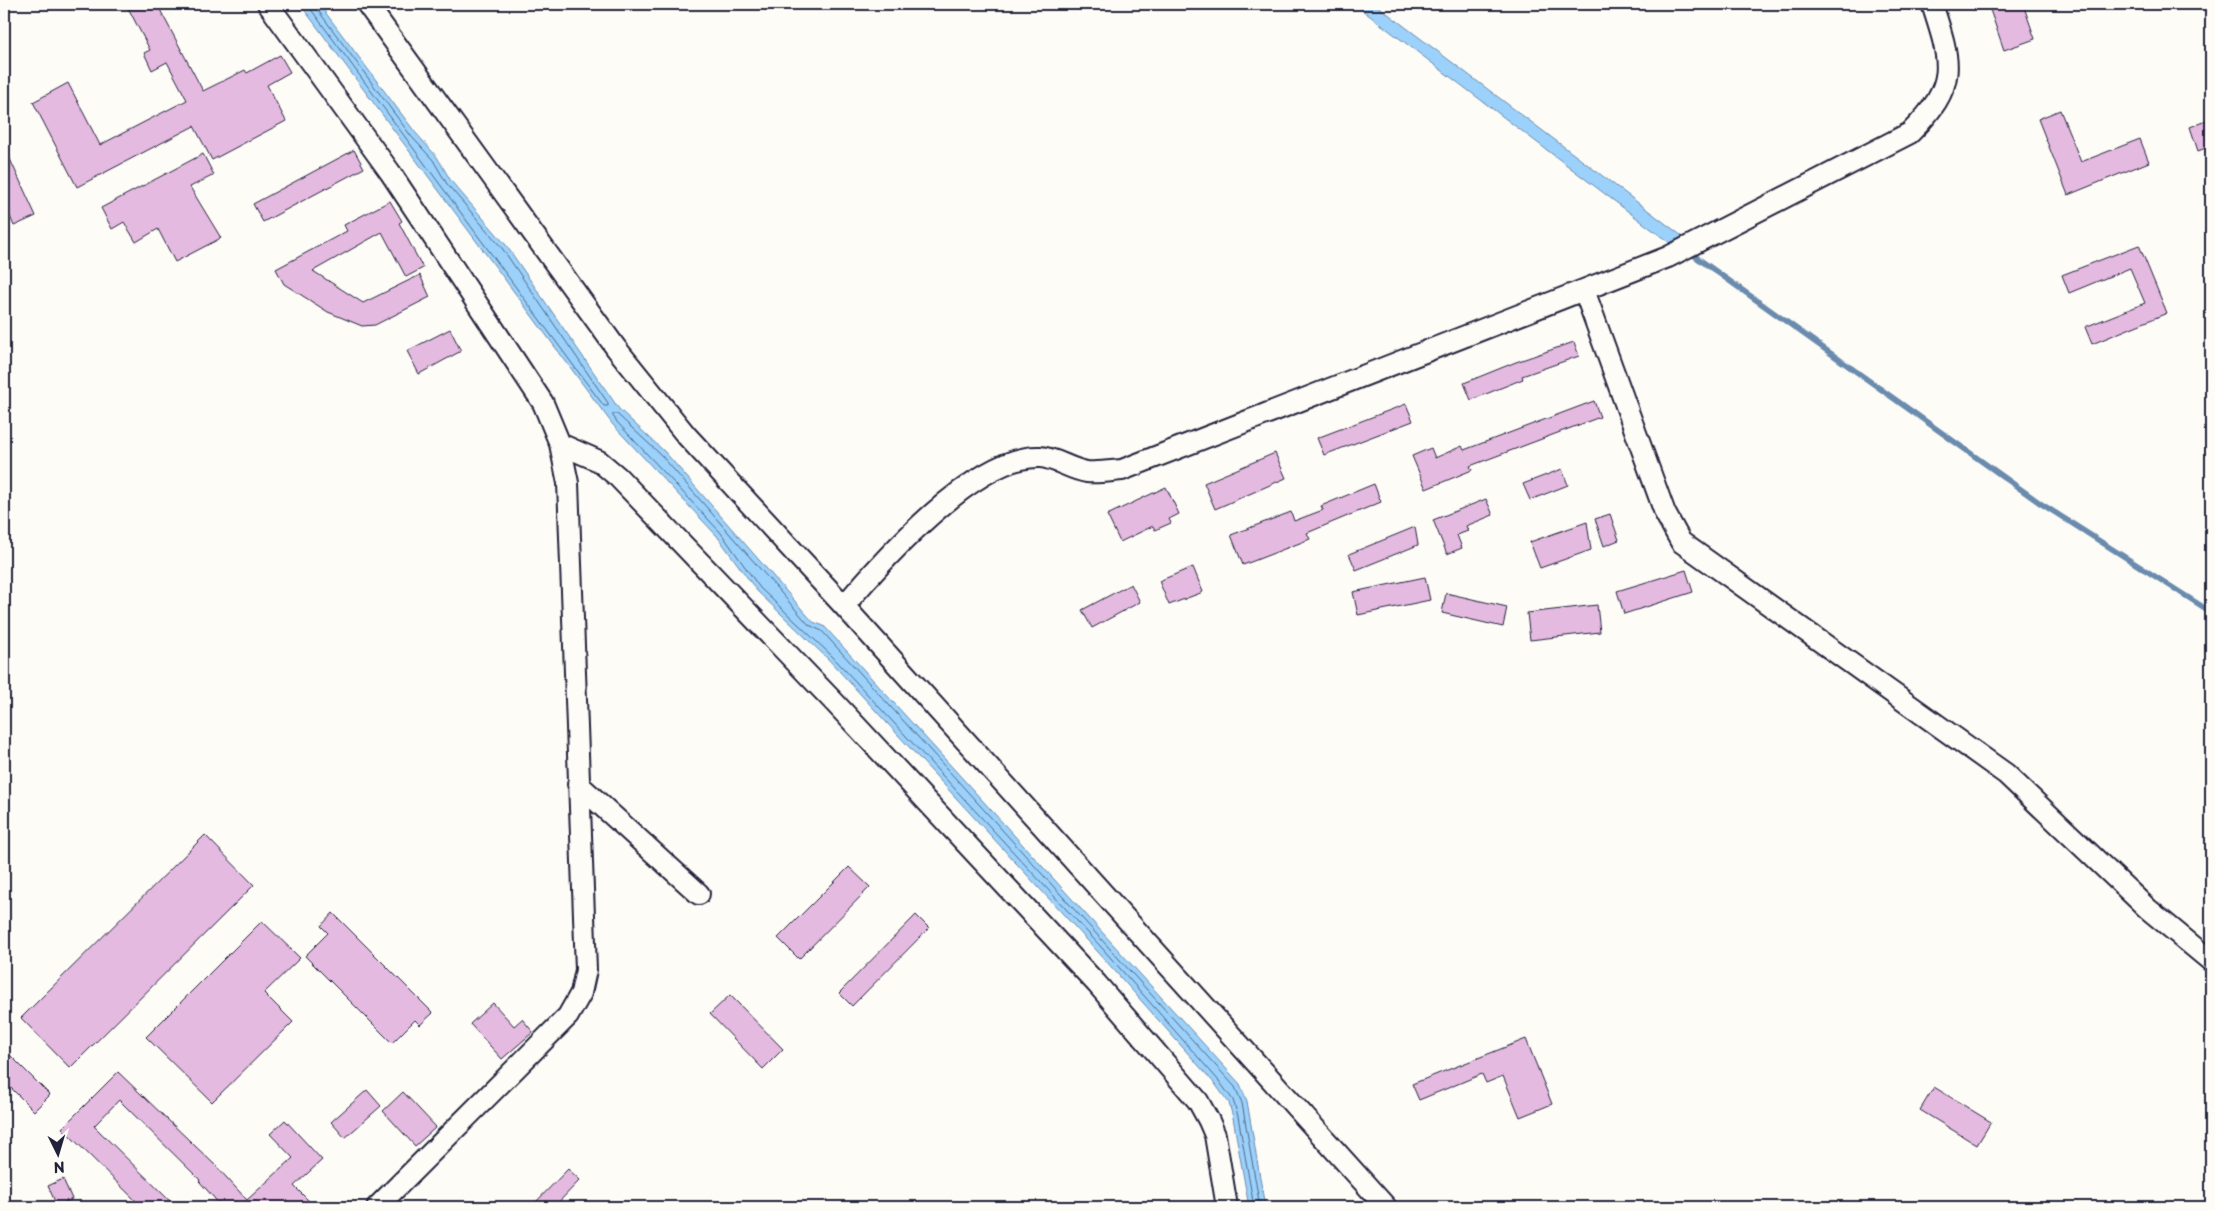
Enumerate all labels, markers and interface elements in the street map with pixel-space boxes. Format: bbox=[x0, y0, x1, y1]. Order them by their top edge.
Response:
north arrow bbox=[32, 1128, 82, 1178]
text: N bbox=[53, 1157, 66, 1178]

